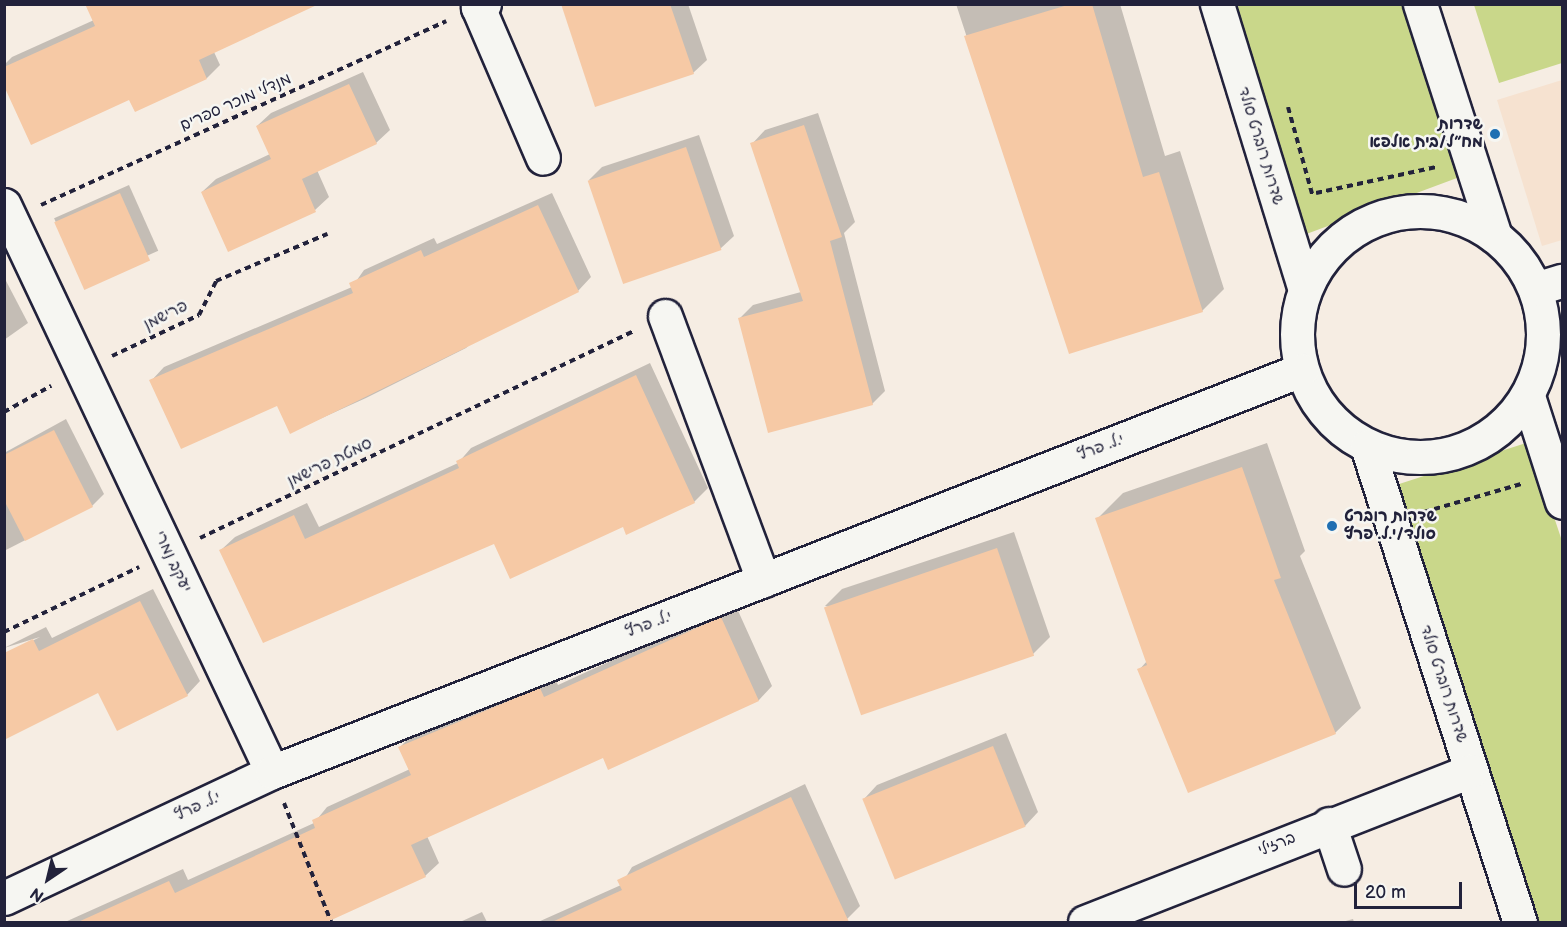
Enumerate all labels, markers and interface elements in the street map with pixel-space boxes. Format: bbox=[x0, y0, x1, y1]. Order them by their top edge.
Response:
street label: מנדלי מוכר ספרים bbox=[177, 70, 295, 136]
street label: שדרות רוברט סולד bbox=[1233, 85, 1287, 207]
place label: שדרות מח״ל/בית אלפא bbox=[1370, 115, 1483, 153]
marker: שדרות מח״ל/בית אלפא bbox=[1488, 127, 1502, 141]
street label: פרישמן bbox=[141, 297, 191, 335]
street label: י.ל. פרץ bbox=[1075, 430, 1127, 466]
street label: סמטת פרישמן bbox=[284, 434, 376, 492]
place label: שדרות רוברט סולד/י.ל. פרץ bbox=[1344, 507, 1437, 545]
marker: שדרות רוברט סולד/י.ל. פרץ bbox=[1325, 519, 1339, 533]
street label: יעקב נמרי bbox=[149, 528, 195, 596]
street label: י.ל. פרץ bbox=[623, 607, 675, 643]
street label: שדרות רוברט סולד bbox=[1415, 623, 1471, 745]
street label: י.ל. פרץ bbox=[172, 788, 224, 826]
street label: ברזילי bbox=[1255, 829, 1299, 861]
north arrow bbox=[18, 849, 78, 909]
scale bar bbox=[1357, 870, 1465, 908]
text: 20 m bbox=[1365, 882, 1406, 903]
text: N bbox=[27, 883, 48, 905]

